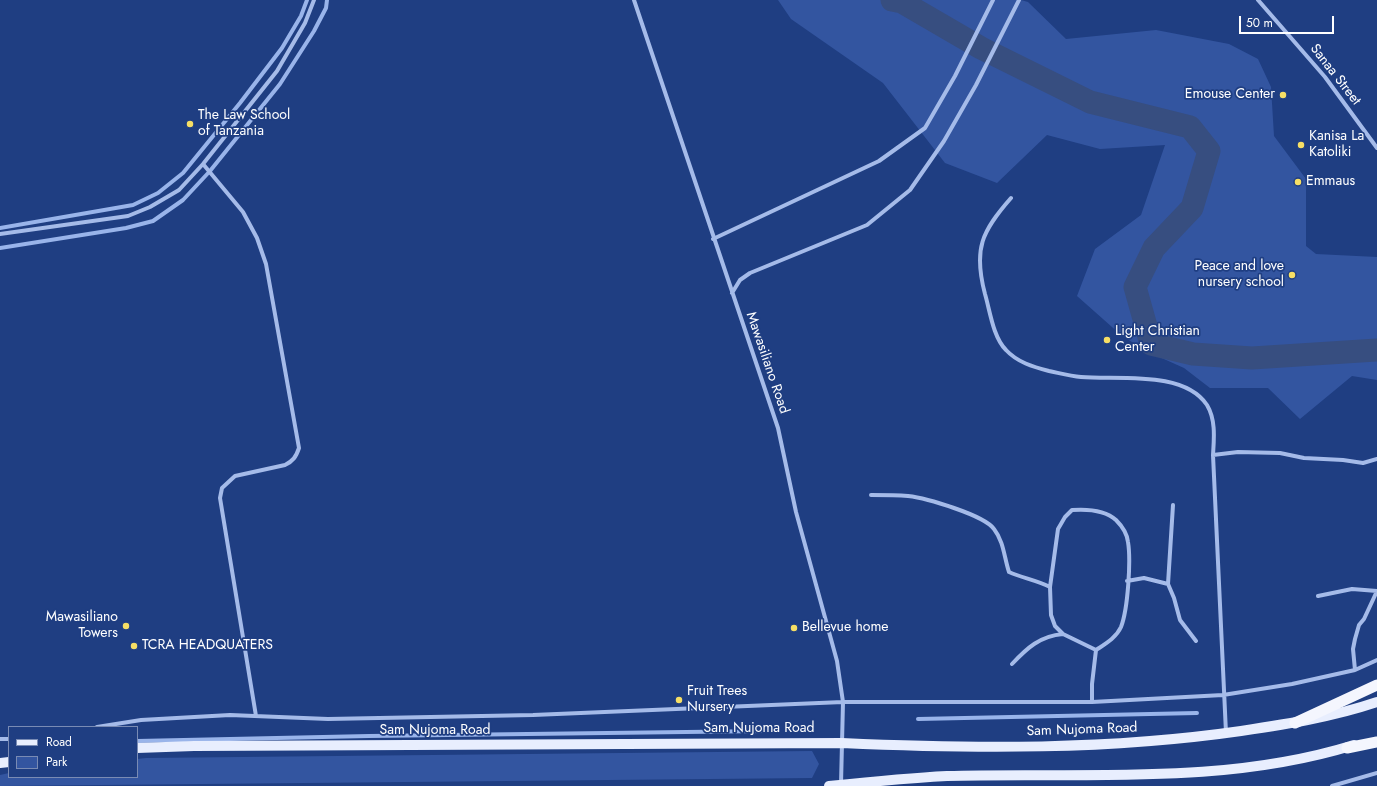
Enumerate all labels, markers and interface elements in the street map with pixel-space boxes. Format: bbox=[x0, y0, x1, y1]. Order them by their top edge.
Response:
scale bar bbox=[1241, 8, 1336, 34]
text: 50 m bbox=[1246, 14, 1273, 32]
street label: Sanaa Street bbox=[1306, 41, 1364, 109]
place label: Emouse Center bbox=[1185, 87, 1275, 103]
marker: Emouse Center bbox=[1278, 90, 1288, 100]
place label: The Law School of Tanzania bbox=[198, 108, 290, 140]
marker: The Law School of Tanzania bbox=[185, 119, 195, 129]
place label: Kanisa La Katoliki bbox=[1309, 129, 1364, 162]
marker: Kanisa La Katoliki bbox=[1296, 140, 1306, 150]
place label: Emmaus bbox=[1306, 174, 1355, 190]
marker: Emmaus bbox=[1293, 177, 1303, 187]
place label: Peace and love nursery school bbox=[1195, 259, 1284, 292]
marker: Peace and love nursery school bbox=[1287, 270, 1297, 280]
street label: Mawasiliano Road bbox=[742, 310, 792, 416]
place label: Light Christian Center bbox=[1115, 324, 1200, 356]
marker: Light Christian Center bbox=[1102, 335, 1112, 345]
place label: Mawasiliano Towers bbox=[46, 610, 118, 642]
place label: Bellevue home bbox=[802, 620, 889, 636]
marker: Mawasiliano Towers bbox=[121, 621, 131, 631]
marker: Bellevue home bbox=[789, 623, 799, 633]
place label: TCRA HEADQUATERS bbox=[142, 638, 273, 654]
marker: TCRA HEADQUATERS bbox=[129, 641, 139, 651]
place label: Fruit Trees Nursery bbox=[687, 684, 747, 716]
marker: Fruit Trees Nursery bbox=[674, 695, 684, 705]
street label: Sam Nujoma Road bbox=[1026, 720, 1138, 740]
street label: Sam Nujoma Road bbox=[704, 721, 814, 737]
street label: Sam Nujoma Road bbox=[380, 723, 490, 739]
legend bbox=[8, 726, 138, 778]
text: Road bbox=[46, 733, 72, 751]
text: Park bbox=[46, 753, 67, 771]

